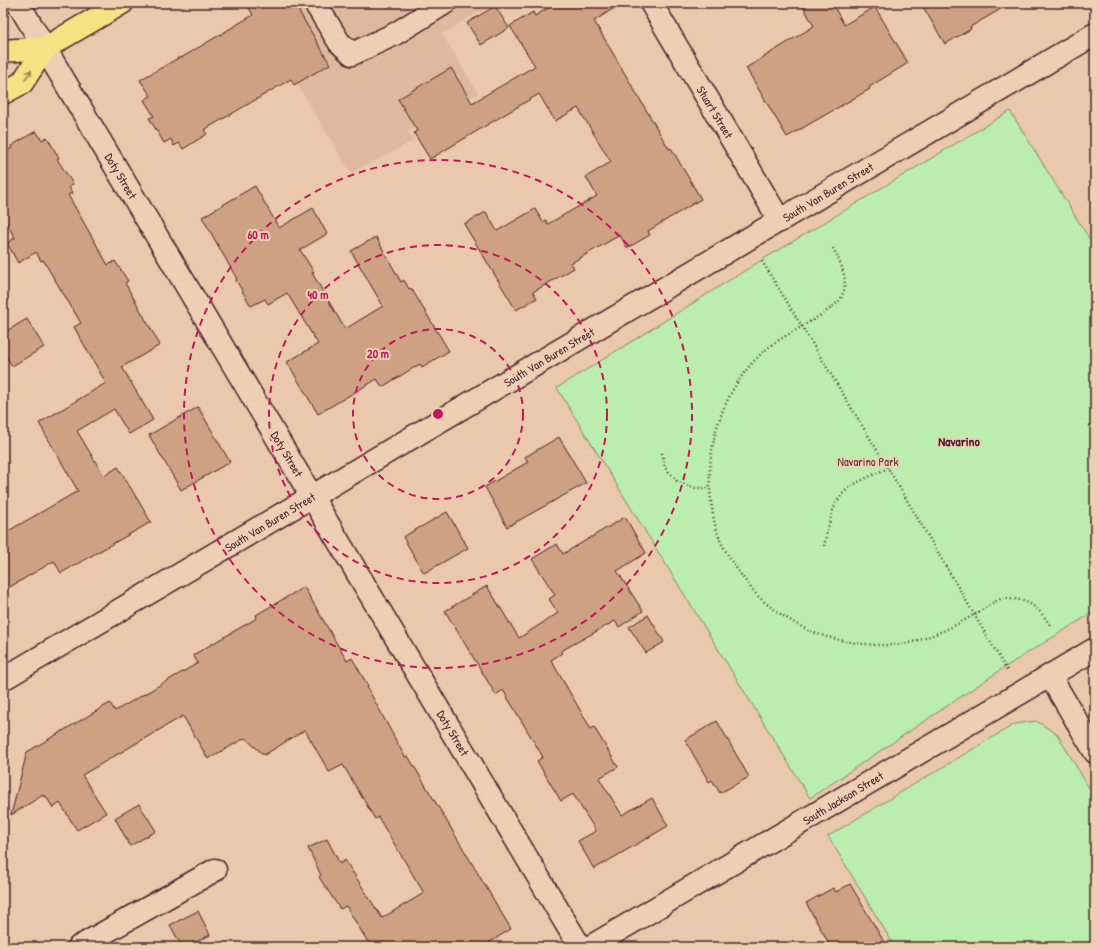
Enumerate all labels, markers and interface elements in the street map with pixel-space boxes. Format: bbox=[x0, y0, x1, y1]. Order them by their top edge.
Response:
one-way arrow bbox=[23, 69, 32, 80]
street label: Stuart Street bbox=[693, 83, 738, 142]
street label: Doty Street bbox=[101, 150, 142, 203]
street label: South Van Buren Street bbox=[779, 158, 877, 226]
text: 60 m bbox=[247, 226, 269, 243]
text: 40 m bbox=[308, 286, 328, 303]
street label: South Van Buren Street bbox=[500, 323, 598, 391]
text: 20 m bbox=[367, 345, 389, 362]
centre of rings bbox=[431, 407, 445, 421]
street label: Doty Street bbox=[267, 428, 308, 481]
district label: Navarino bbox=[938, 432, 980, 450]
park label: Navarino Park bbox=[838, 453, 899, 470]
street label: South Van Buren Street bbox=[221, 488, 319, 556]
street label: Doty Street bbox=[433, 707, 474, 760]
street label: South Jackson Street bbox=[799, 767, 887, 829]

